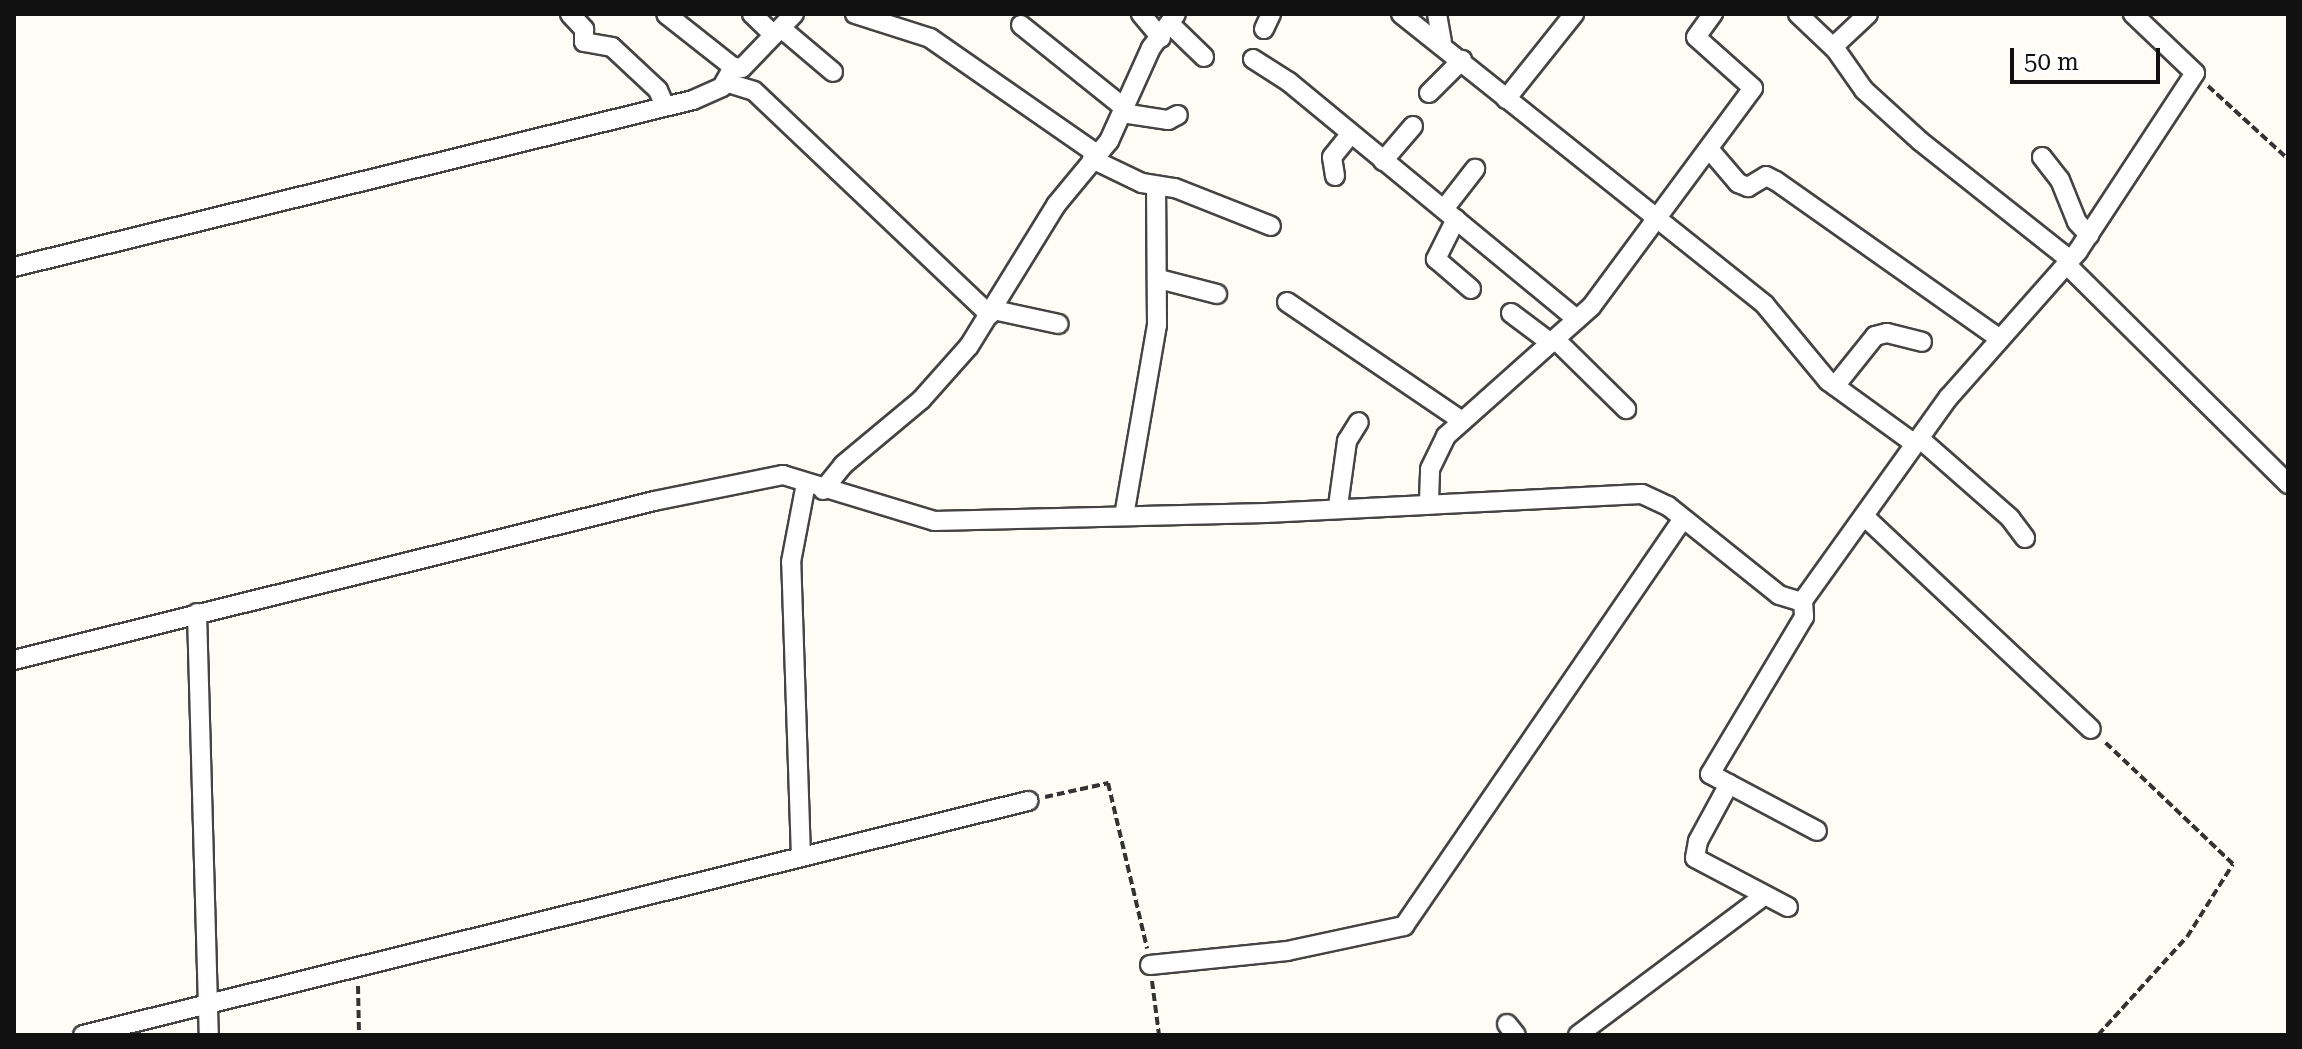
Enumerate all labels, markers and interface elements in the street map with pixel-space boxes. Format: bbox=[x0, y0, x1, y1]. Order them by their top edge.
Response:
scale bar bbox=[2014, 32, 2164, 82]
text: 50 m bbox=[2024, 48, 2079, 76]

